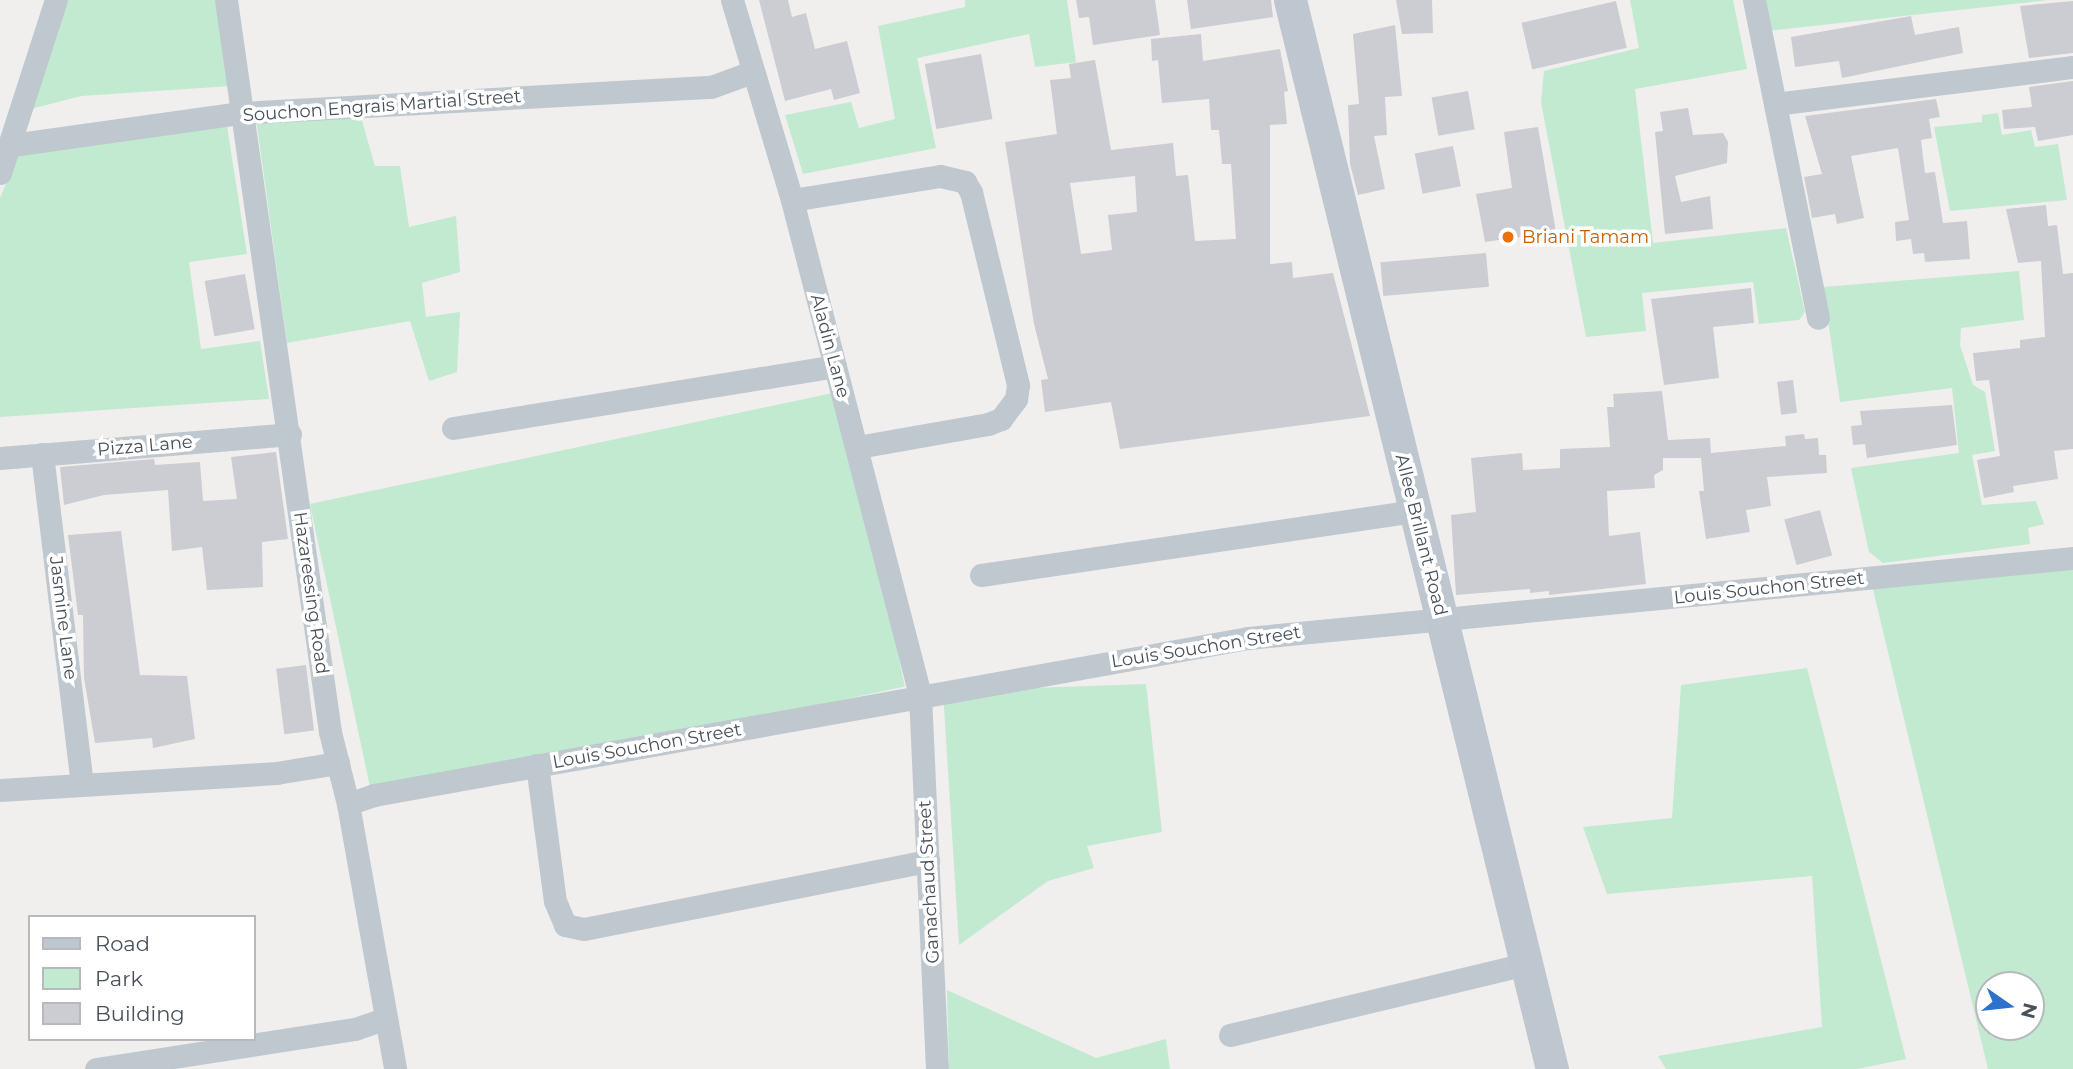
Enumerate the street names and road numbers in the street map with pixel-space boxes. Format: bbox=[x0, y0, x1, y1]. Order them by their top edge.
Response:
street label: Souchon Engrais Martial Street bbox=[242, 86, 522, 126]
street label: Aladin Lane bbox=[806, 292, 854, 400]
street label: Pizza Lane bbox=[96, 431, 194, 461]
street label: Allee Brillant Road bbox=[1390, 452, 1452, 618]
street label: Hazareesing Road bbox=[289, 510, 333, 676]
street label: Jasmine Lane bbox=[45, 555, 81, 681]
street label: Louis Souchon Street bbox=[1673, 567, 1865, 609]
street label: Louis Souchon Street bbox=[1110, 621, 1302, 673]
street label: Louis Souchon Street bbox=[551, 719, 743, 773]
street label: Ganachaud Street bbox=[914, 800, 944, 964]

